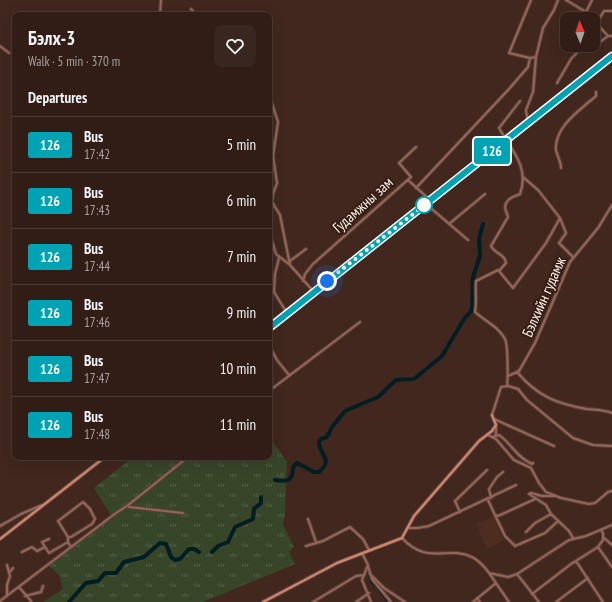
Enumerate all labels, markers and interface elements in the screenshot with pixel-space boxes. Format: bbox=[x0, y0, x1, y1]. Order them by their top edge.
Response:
north arrow bbox=[560, 12, 600, 52]
map controls bbox=[560, 12, 600, 52]
button: heart bbox=[214, 25, 256, 67]
text: Бэлх-3 bbox=[28, 26, 75, 50]
text: Walk · 5 min · 370 m bbox=[28, 53, 120, 70]
text: Departures bbox=[28, 88, 87, 107]
text: Bus bbox=[84, 127, 103, 146]
text: 5 min bbox=[226, 135, 256, 154]
text: 126 bbox=[40, 136, 60, 154]
line badge: 126 bbox=[469, 138, 515, 164]
text: 126 bbox=[482, 142, 502, 160]
text: 17:42 bbox=[84, 146, 110, 163]
street label: Гудамжны зам bbox=[329, 173, 397, 237]
text: Bus bbox=[84, 183, 103, 202]
text: 6 min bbox=[226, 191, 256, 210]
text: 126 bbox=[40, 192, 60, 210]
unlabelled marker bbox=[415, 196, 433, 214]
text: 17:43 bbox=[84, 202, 110, 219]
text: Bus bbox=[84, 239, 103, 258]
text: 7 min bbox=[227, 247, 256, 266]
text: 126 bbox=[40, 248, 60, 266]
street label: Бэлхийн гудамж bbox=[517, 253, 570, 340]
text: 17:44 bbox=[84, 258, 110, 275]
your location bbox=[317, 271, 337, 291]
text: Bus bbox=[84, 295, 103, 314]
text: 9 min bbox=[226, 303, 256, 322]
text: 126 bbox=[40, 304, 60, 322]
text: 17:46 bbox=[84, 314, 110, 331]
text: Bus bbox=[84, 351, 103, 370]
text: 10 min bbox=[220, 359, 256, 378]
text: 126 bbox=[40, 360, 60, 378]
text: 17:47 bbox=[84, 370, 110, 387]
text: Bus bbox=[84, 407, 103, 426]
text: 11 min bbox=[220, 415, 256, 434]
text: 126 bbox=[40, 416, 60, 434]
text: 17:48 bbox=[84, 426, 110, 443]

